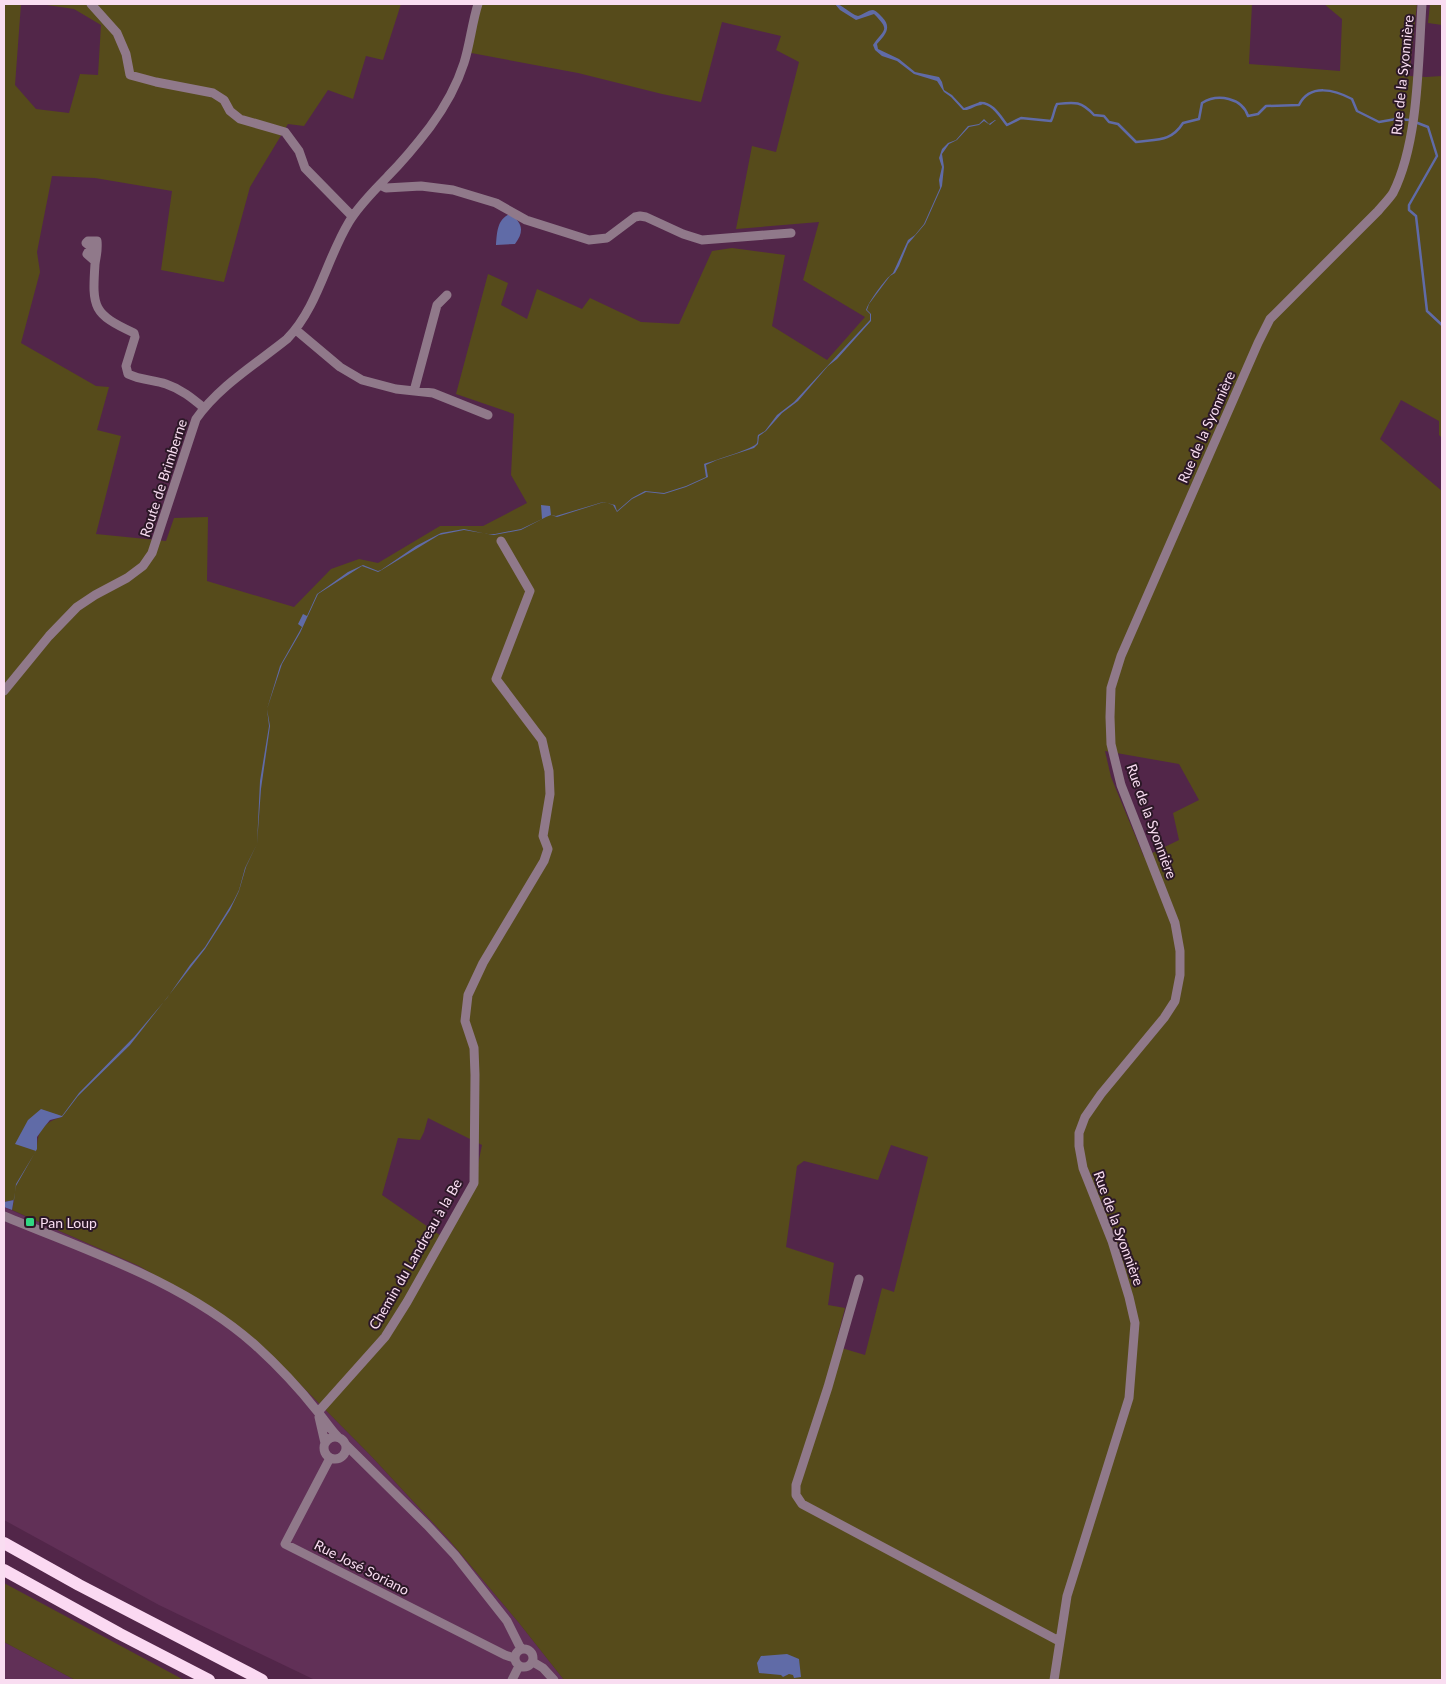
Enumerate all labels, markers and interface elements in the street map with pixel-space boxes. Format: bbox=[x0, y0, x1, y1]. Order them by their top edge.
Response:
street label: Rue de la Syonnière bbox=[1387, 14, 1417, 136]
street label: Rue de la Syonnière bbox=[1174, 368, 1238, 486]
street label: Route de Brimberne bbox=[136, 417, 190, 539]
street label: Rue de la Syonnière bbox=[1123, 761, 1181, 881]
street label: Rue de la Syonnière bbox=[1090, 1168, 1148, 1288]
street label: Chemin du Landreau à la Be bbox=[365, 1176, 465, 1332]
place label: Pan Loup bbox=[40, 1214, 97, 1231]
marker: Pan Loup bbox=[24, 1216, 36, 1228]
street label: Rue José Soriano bbox=[312, 1536, 412, 1598]

